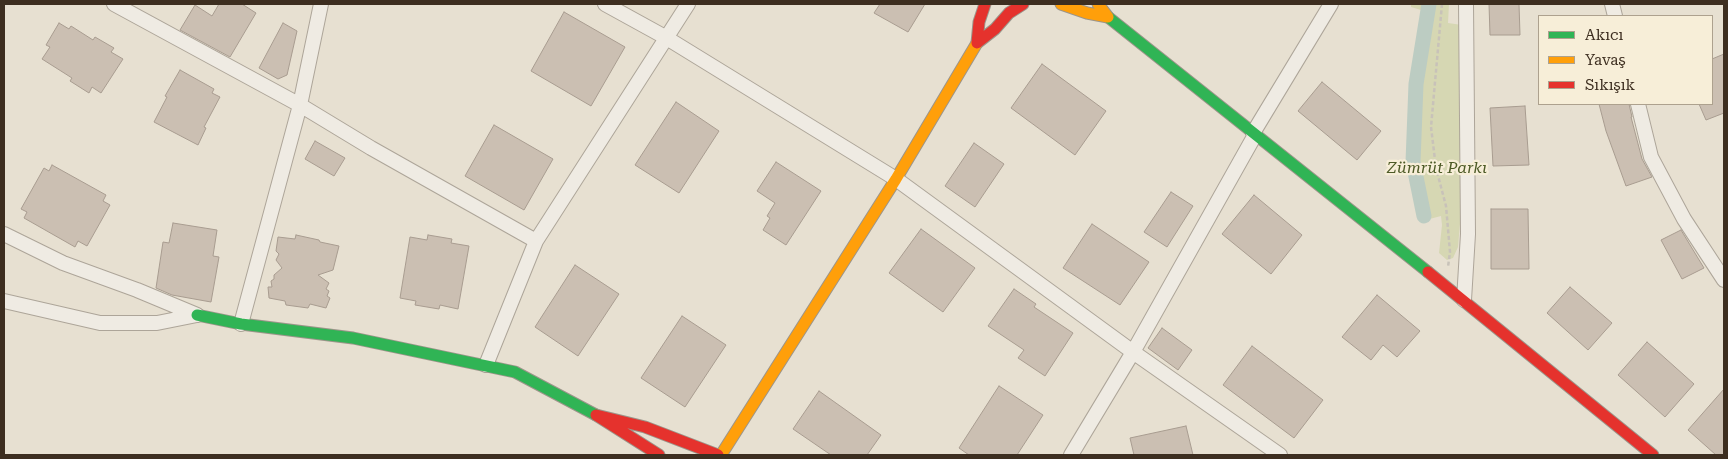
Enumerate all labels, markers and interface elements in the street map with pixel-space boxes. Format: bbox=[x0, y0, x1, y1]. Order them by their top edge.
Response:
legend bbox=[1538, 15, 1713, 105]
text: Akıcı bbox=[1585, 26, 1623, 44]
text: Yavaş bbox=[1585, 51, 1626, 69]
text: Sıkışık bbox=[1585, 76, 1635, 94]
park label: Zümrüt Parkı bbox=[1387, 158, 1487, 178]

